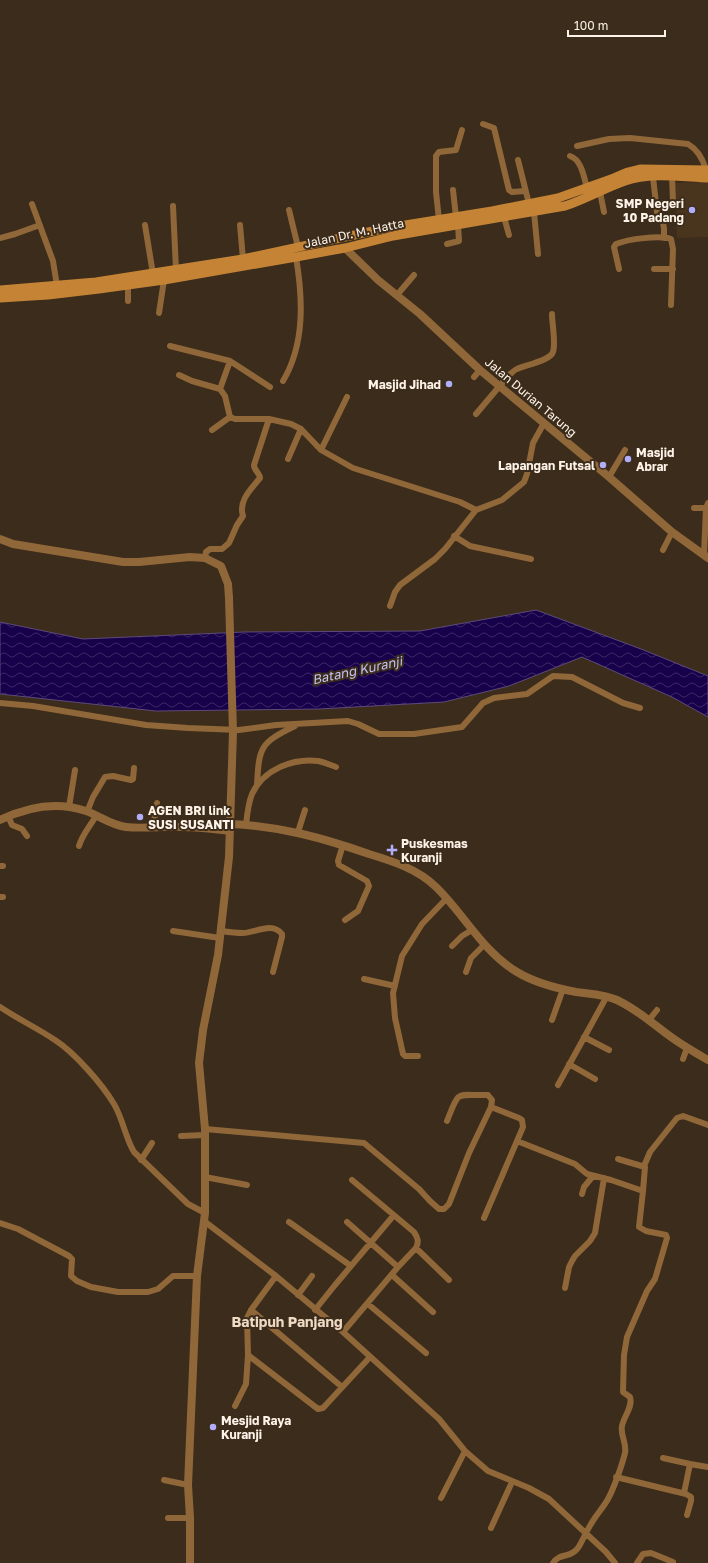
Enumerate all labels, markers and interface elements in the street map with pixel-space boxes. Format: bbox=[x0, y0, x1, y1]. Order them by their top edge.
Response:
scale bar bbox=[568, 12, 665, 38]
text: 100 m bbox=[574, 18, 608, 33]
place label: SMP Negeri 10 Padang bbox=[616, 196, 684, 225]
marker: SMP Negeri 10 Padang bbox=[687, 205, 697, 215]
street label: Jalan Dr. M. Hatta bbox=[303, 215, 405, 251]
street label: Jalan Durian Tarung bbox=[482, 354, 580, 440]
place label: Masjid Jihad bbox=[368, 377, 441, 392]
marker: Masjid Jihad bbox=[444, 379, 454, 389]
place label: Masjid Abrar bbox=[636, 445, 674, 474]
marker: Masjid Abrar bbox=[623, 454, 633, 464]
place label: Lapangan Futsal bbox=[498, 458, 595, 473]
marker: Lapangan Futsal bbox=[598, 460, 608, 470]
water label: Batang Kuranji bbox=[311, 652, 405, 687]
place label: AGEN BRI link SUSI SUSANTI bbox=[148, 803, 234, 832]
marker: AGEN BRI link SUSI SUSANTI bbox=[135, 812, 145, 822]
place label: Puskesmas Kuranji bbox=[401, 836, 468, 865]
marker: Puskesmas Kuranji bbox=[386, 844, 398, 856]
district label: Batipuh Panjang bbox=[231, 1313, 343, 1330]
place label: Mesjid Raya Kuranji bbox=[221, 1413, 291, 1442]
marker: Mesjid Raya Kuranji bbox=[208, 1422, 218, 1432]

